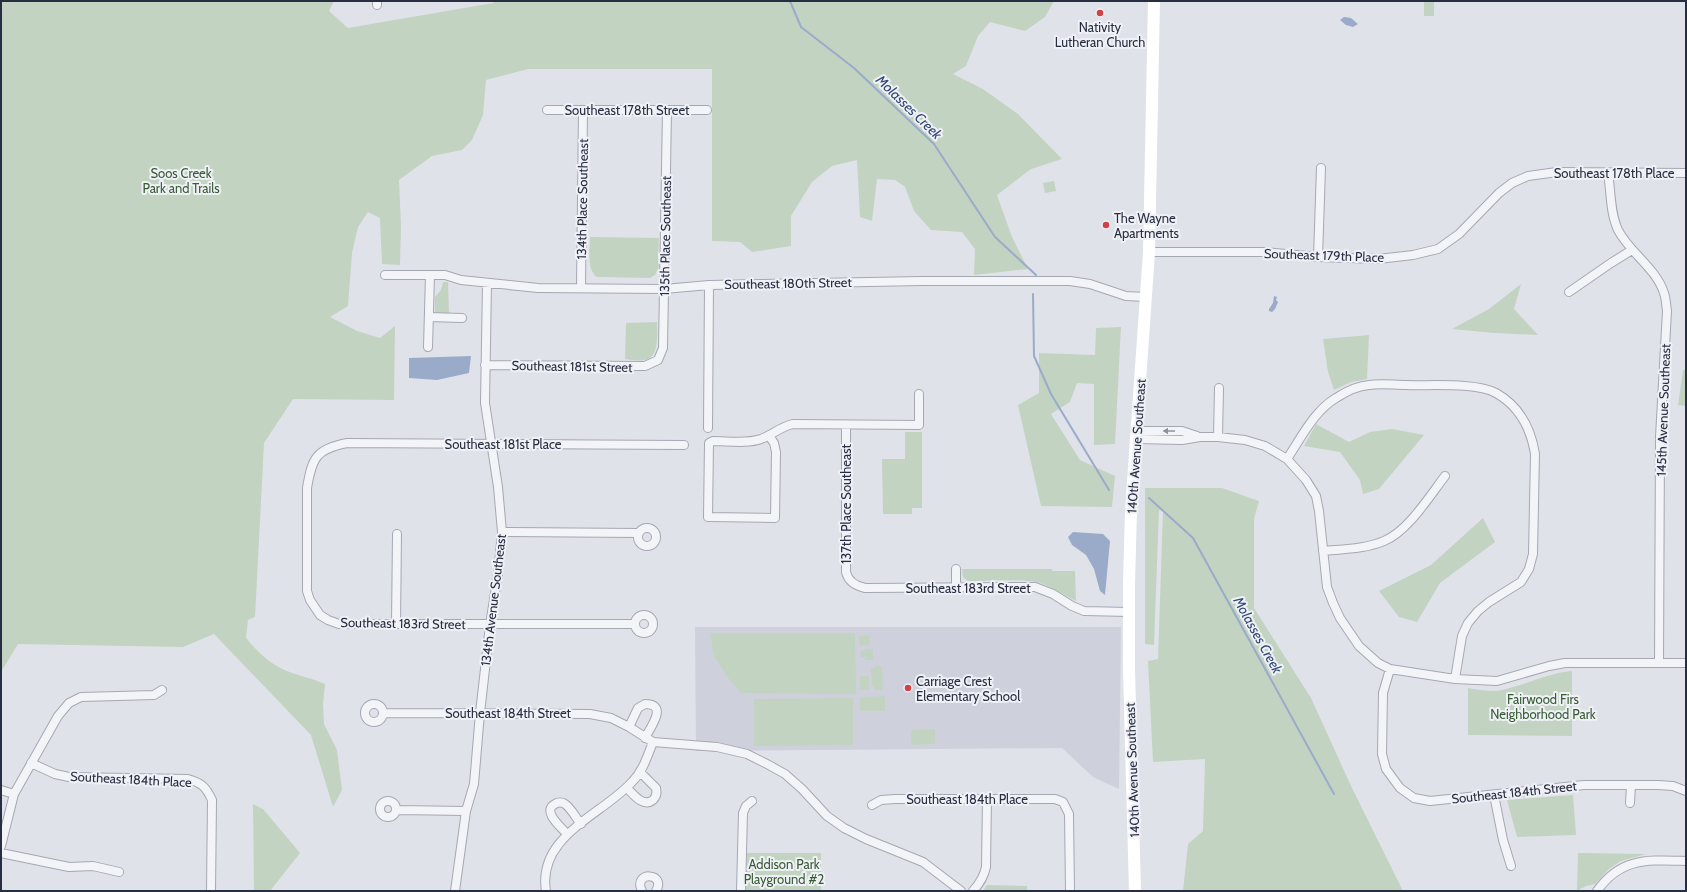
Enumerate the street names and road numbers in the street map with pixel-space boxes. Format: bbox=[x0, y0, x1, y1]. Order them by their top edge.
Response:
street label: Southeast 178th Street bbox=[565, 102, 690, 118]
street label: 134th Place Southeast bbox=[573, 138, 591, 260]
street label: Southeast 178th Place bbox=[1554, 165, 1675, 181]
street label: 135th Place Southeast bbox=[656, 175, 674, 296]
street label: Southeast 179th Place bbox=[1264, 245, 1385, 265]
street label: Southeast 180th Street bbox=[724, 274, 853, 292]
street label: 145th Avenue Southeast bbox=[1653, 343, 1673, 477]
street label: Southeast 181st Street bbox=[511, 357, 633, 375]
street label: 140th Avenue Southeast bbox=[1123, 378, 1149, 514]
street label: Southeast 181st Place bbox=[445, 436, 562, 452]
street label: 137th Place Southeast bbox=[838, 443, 854, 564]
street label: 134th Avenue Southeast bbox=[477, 532, 509, 667]
street label: Southeast 183rd Street bbox=[905, 580, 1031, 596]
street label: Southeast 183rd Street bbox=[340, 614, 466, 632]
street label: 140th Avenue Southeast bbox=[1122, 702, 1142, 838]
street label: Southeast 184th Street bbox=[445, 705, 572, 721]
street label: Southeast 184th Place bbox=[70, 768, 193, 790]
street label: Southeast 184th Street bbox=[1451, 777, 1578, 807]
street label: Southeast 184th Place bbox=[906, 791, 1028, 807]

